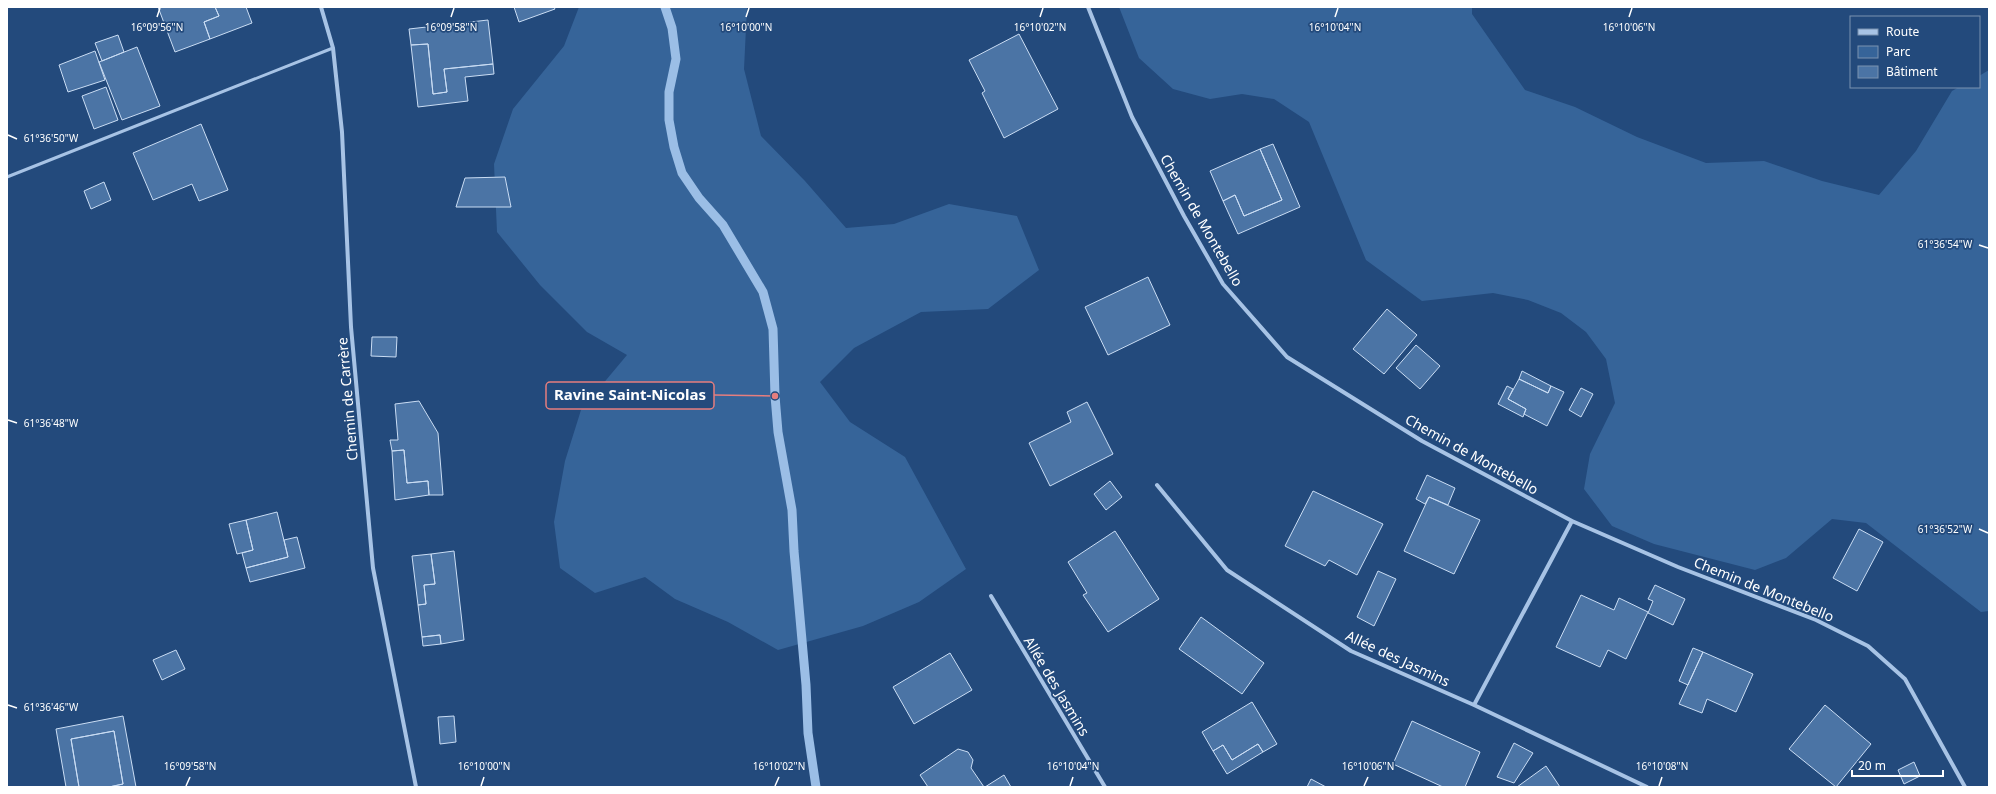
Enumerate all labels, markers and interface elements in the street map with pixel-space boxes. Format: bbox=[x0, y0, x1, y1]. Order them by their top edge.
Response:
legend bbox=[1850, 16, 1980, 88]
text: 16°09'56"N bbox=[131, 20, 183, 34]
text: 16°09'58"N bbox=[425, 20, 477, 34]
text: 16°10'00"N bbox=[720, 20, 772, 34]
text: 16°10'02"N bbox=[1014, 20, 1066, 34]
text: 16°10'04"N bbox=[1309, 20, 1361, 34]
text: 16°10'06"N bbox=[1603, 20, 1655, 34]
text: Route bbox=[1886, 23, 1919, 40]
text: Parc bbox=[1886, 43, 1911, 60]
text: Bâtiment bbox=[1886, 63, 1938, 80]
text: 61°36'50"W bbox=[24, 131, 79, 145]
street label: Chemin de Montebello bbox=[1156, 151, 1248, 289]
text: 61°36'54"W bbox=[1918, 237, 1973, 251]
street label: Chemin de Carrère bbox=[332, 336, 362, 462]
callout: Ravine Saint-Nicolas bbox=[546, 382, 714, 409]
text: Ravine Saint-Nicolas bbox=[554, 384, 706, 404]
street label: Chemin de Montebello bbox=[1402, 409, 1542, 499]
text: 61°36'48"W bbox=[24, 416, 79, 430]
text: 61°36'52"W bbox=[1918, 522, 1973, 536]
street label: Chemin de Montebello bbox=[1691, 552, 1837, 626]
street label: Allée des Jasmins bbox=[1343, 626, 1453, 691]
street label: Allée des Jasmins bbox=[1020, 633, 1094, 740]
text: 61°36'46"W bbox=[24, 700, 79, 714]
scale bar bbox=[1852, 752, 1943, 778]
text: 20 m bbox=[1858, 757, 1886, 774]
text: 16°09'58"N bbox=[164, 759, 216, 773]
text: 16°10'00"N bbox=[458, 759, 510, 773]
text: 16°10'02"N bbox=[753, 759, 805, 773]
text: 16°10'04"N bbox=[1047, 759, 1099, 773]
text: 16°10'06"N bbox=[1342, 759, 1394, 773]
text: 16°10'08"N bbox=[1636, 759, 1688, 773]

